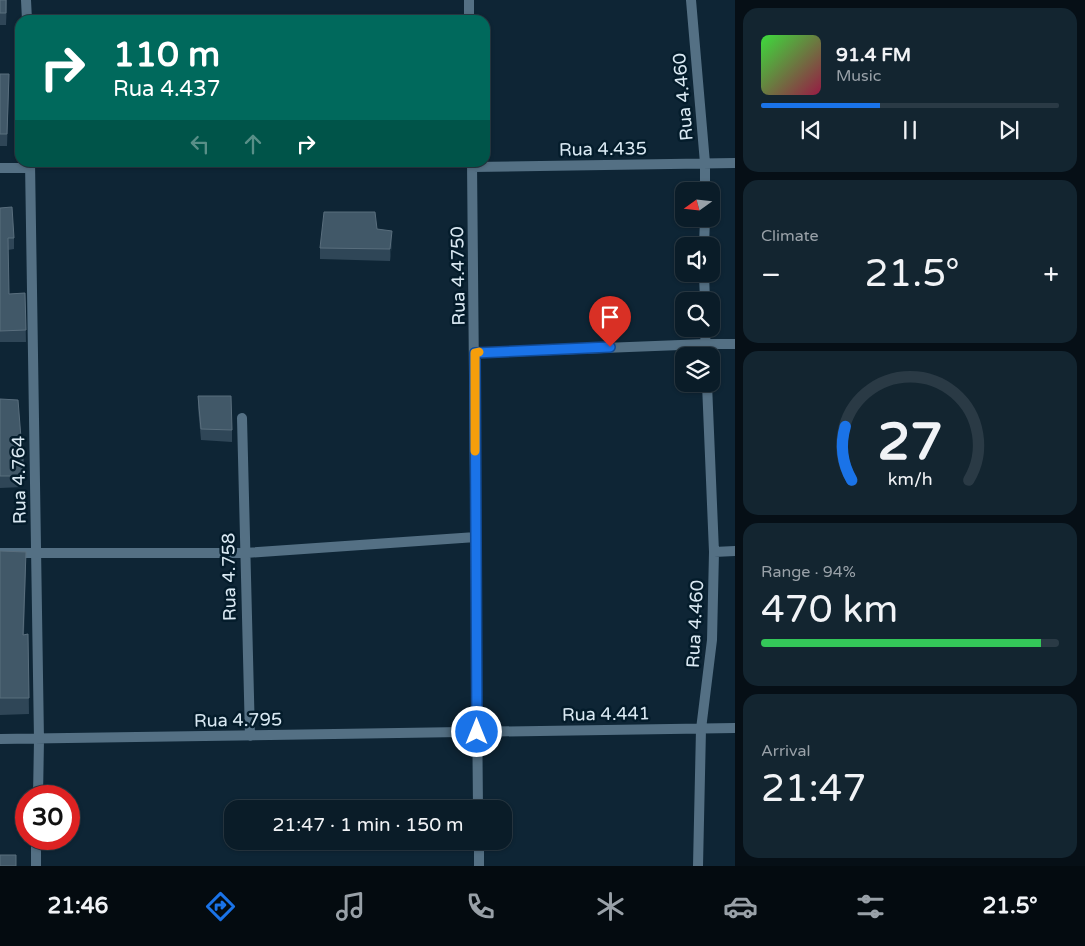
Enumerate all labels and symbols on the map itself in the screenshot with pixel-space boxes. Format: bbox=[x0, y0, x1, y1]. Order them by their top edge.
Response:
street label: Rua 4.460 bbox=[668, 52, 698, 142]
street label: Rua 4.435 bbox=[559, 137, 647, 161]
north arrow bbox=[675, 182, 720, 228]
street label: Rua 4.4750 bbox=[446, 226, 470, 326]
pin bbox=[589, 296, 631, 347]
street label: Rua 4.764 bbox=[7, 436, 31, 524]
street label: Rua 4.758 bbox=[217, 533, 241, 621]
street label: Rua 4.460 bbox=[682, 579, 708, 669]
street label: Rua 4.441 bbox=[562, 702, 650, 726]
position arrow bbox=[450, 705, 502, 757]
street label: Rua 4.795 bbox=[194, 708, 282, 732]
speed limit sign: 30 bbox=[15, 785, 80, 850]

